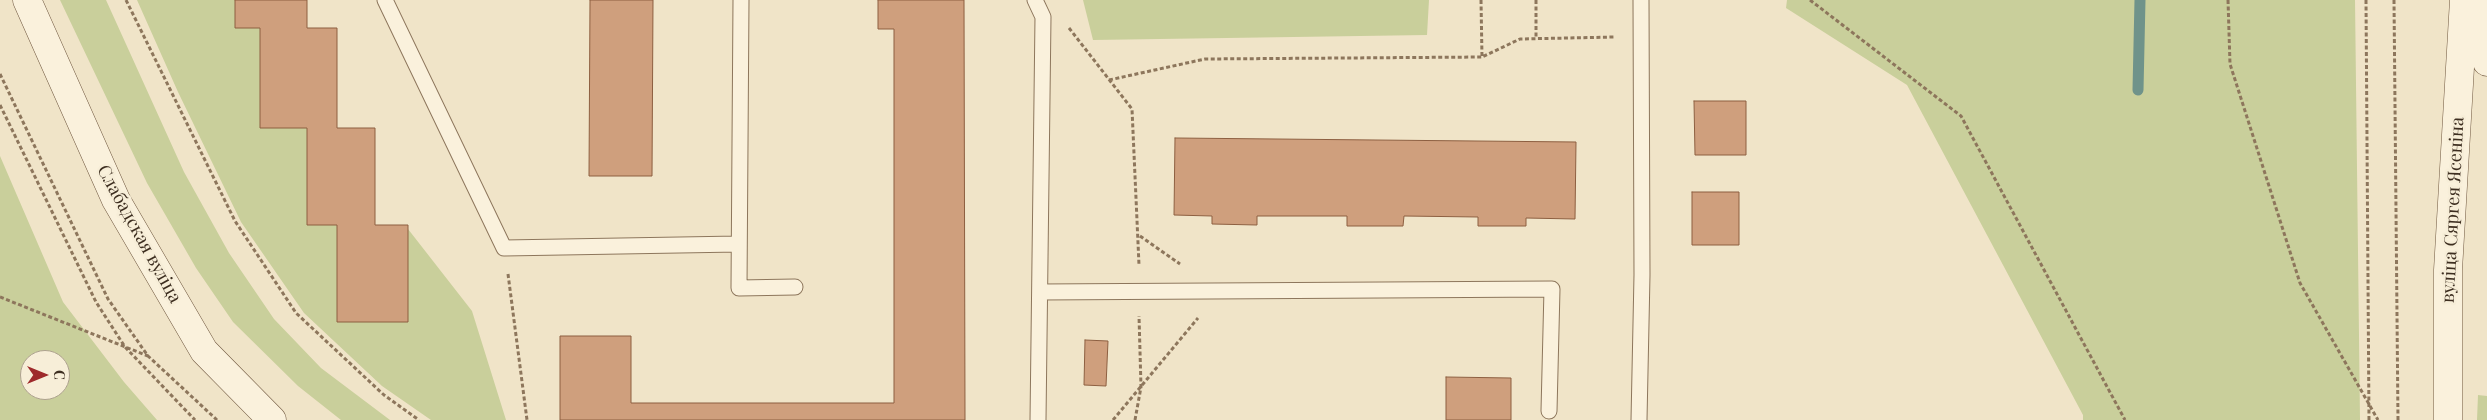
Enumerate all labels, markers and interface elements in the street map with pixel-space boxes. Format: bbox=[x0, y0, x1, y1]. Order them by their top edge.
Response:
street label: вуліца Сяргея Ясеніна bbox=[2437, 116, 2469, 304]
street label: Слабадская вуліца bbox=[92, 161, 186, 307]
north arrow bbox=[20, 350, 70, 400]
text: С bbox=[50, 370, 69, 380]

